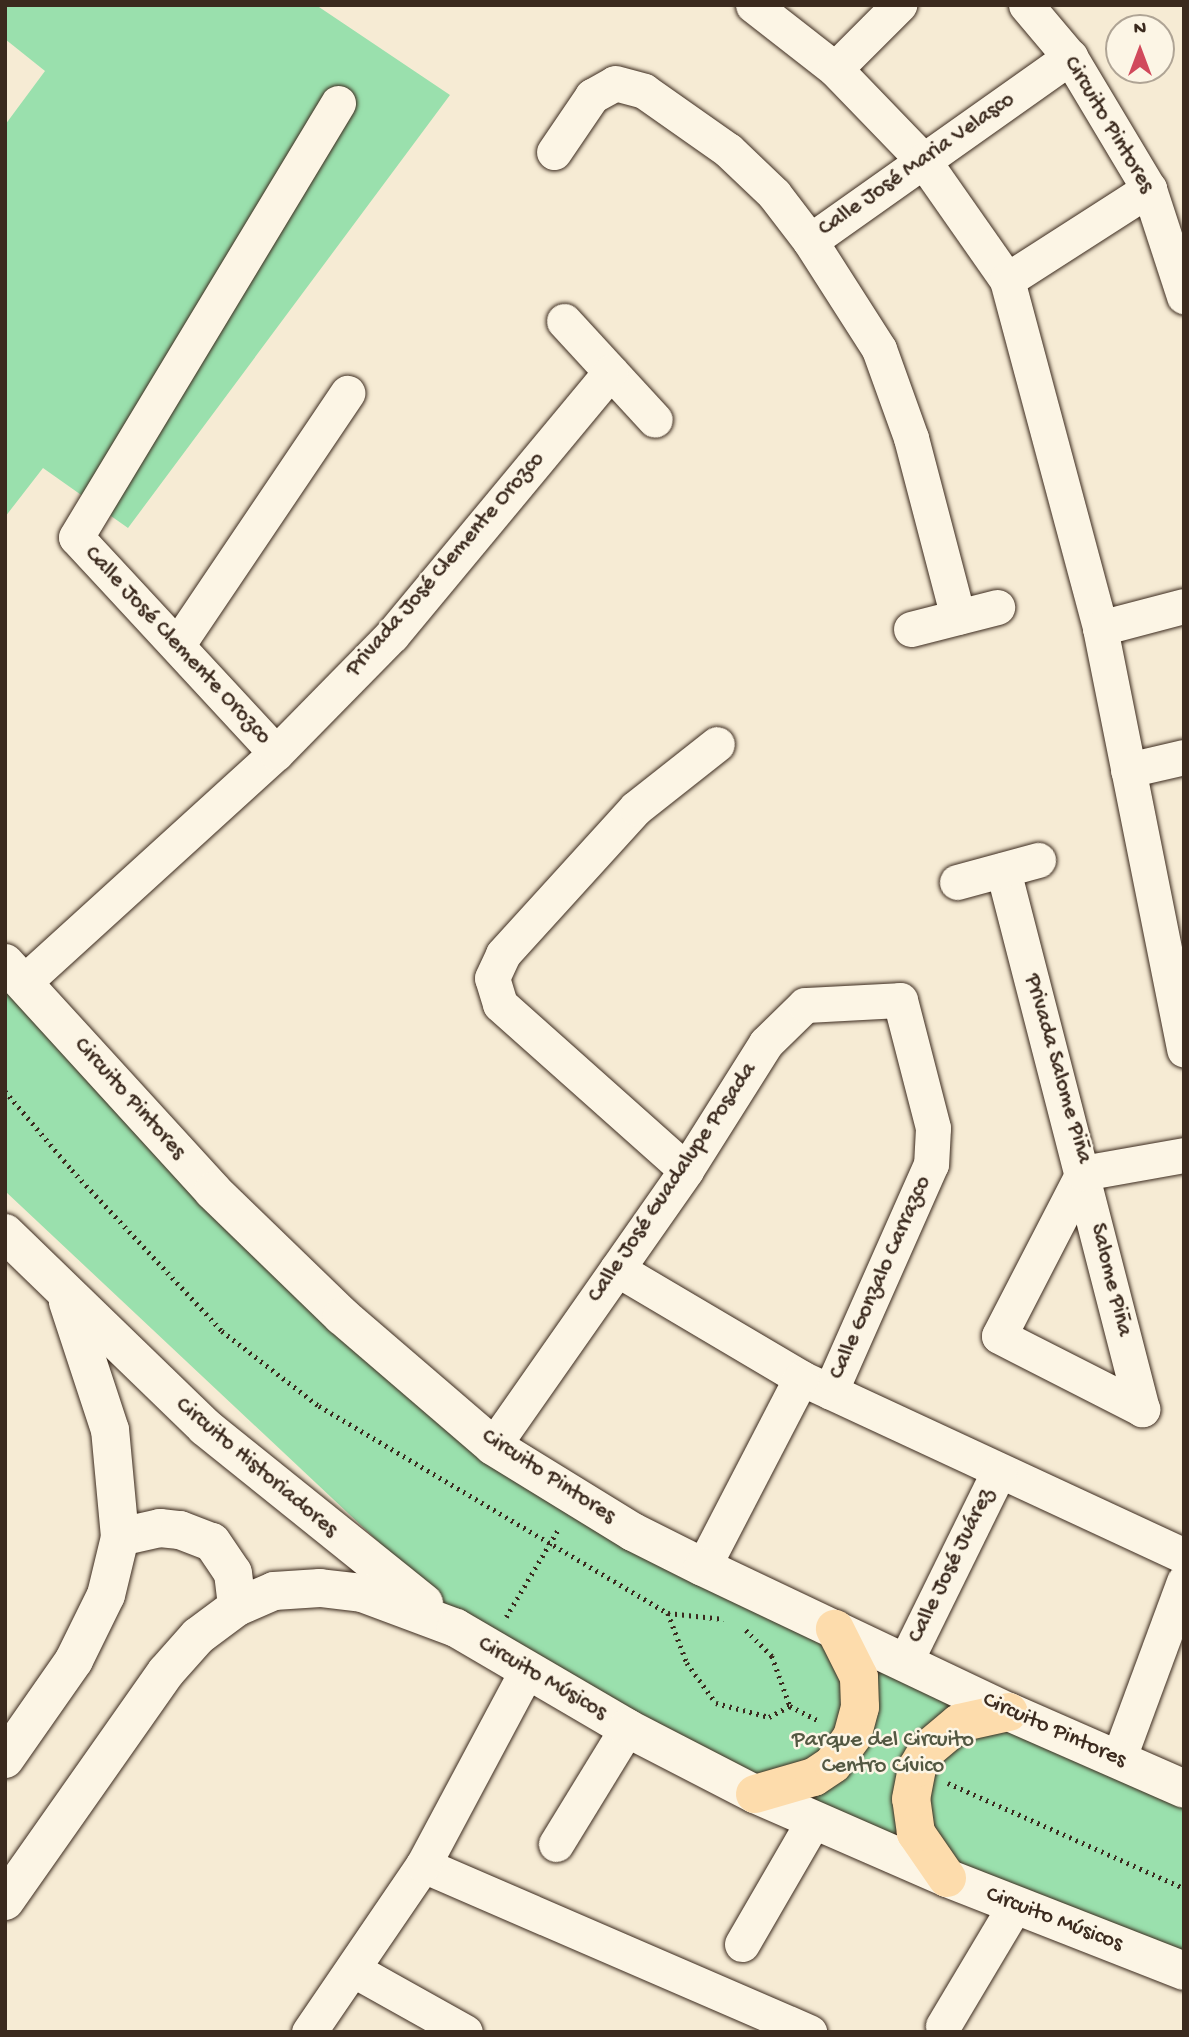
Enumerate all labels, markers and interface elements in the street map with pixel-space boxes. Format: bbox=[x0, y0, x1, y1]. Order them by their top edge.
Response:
north arrow bbox=[1105, 14, 1175, 84]
text: N bbox=[1134, 18, 1146, 41]
street label: Circuito Pintores bbox=[1056, 52, 1160, 198]
street label: Calle José Maria Velasco bbox=[813, 87, 1021, 243]
street label: Privada José Clemente Orozco bbox=[341, 447, 551, 683]
street label: Calle José Clemente Orozco bbox=[78, 541, 276, 751]
street label: Privada Salome Piña bbox=[1017, 971, 1097, 1167]
street label: Circuito Pintores bbox=[67, 1032, 191, 1166]
street label: Calle José Guadalupe Posada bbox=[582, 1058, 764, 1308]
street label: Calle Gonzalo Carrazco bbox=[824, 1172, 938, 1384]
street label: Salome Piña bbox=[1083, 1221, 1137, 1339]
street label: Circuito Historiadores bbox=[169, 1392, 343, 1544]
street label: Circuito Pintores bbox=[476, 1423, 620, 1531]
street label: Calle José Juárez bbox=[903, 1484, 1001, 1648]
street label: Circuito Músicos bbox=[473, 1631, 611, 1727]
street label: Circuito Pintores bbox=[978, 1687, 1130, 1775]
park label: Parque del Circuito Centro Cívico bbox=[792, 1727, 974, 1781]
street label: Circuito Músicos bbox=[982, 1881, 1126, 1959]

